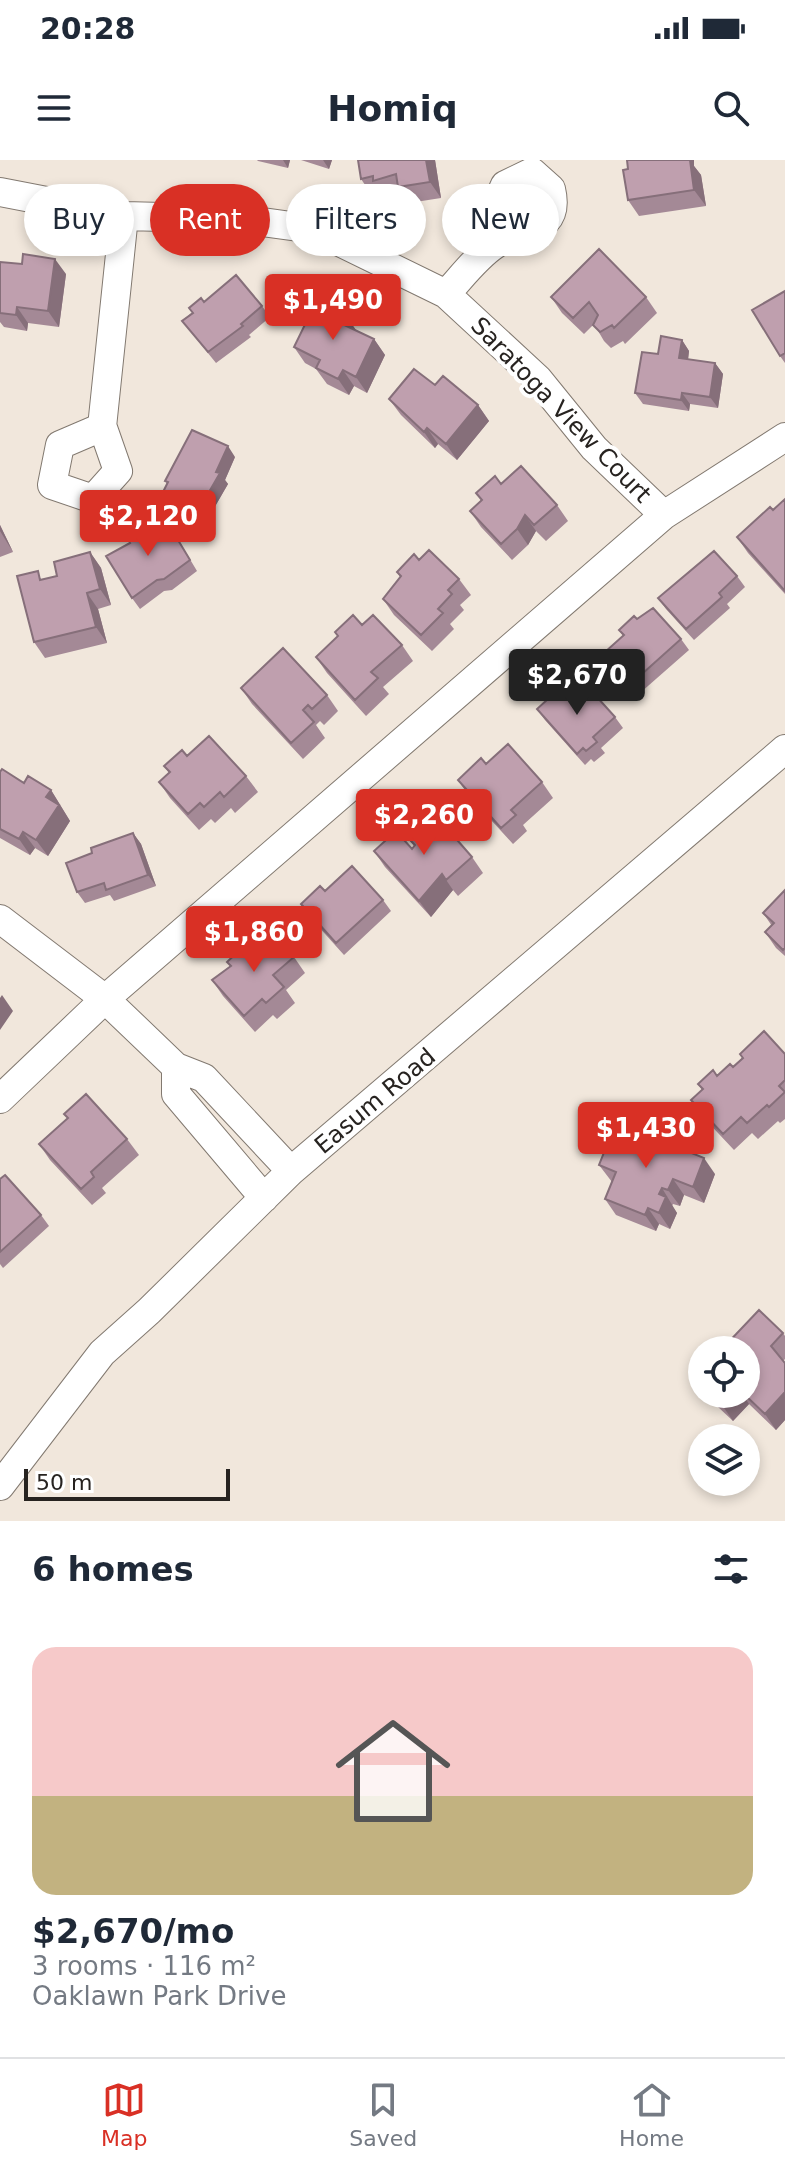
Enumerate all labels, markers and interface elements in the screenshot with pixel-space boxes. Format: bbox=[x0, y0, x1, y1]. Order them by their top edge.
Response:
text: 20:28 bbox=[40, 11, 136, 46]
icon: menu bbox=[32, 86, 76, 130]
icon: search bbox=[709, 86, 753, 130]
text: Homiq bbox=[327, 88, 458, 129]
chip: Buy bbox=[24, 184, 134, 256]
chip: Rent bbox=[150, 184, 270, 256]
chip: Filters bbox=[286, 184, 426, 256]
chip: New bbox=[442, 184, 559, 256]
pin: $1,490 bbox=[268, 274, 398, 342]
text: $1,490 bbox=[283, 285, 383, 315]
street label: Saratoga View Court bbox=[465, 312, 657, 508]
pin: $2,120 bbox=[83, 490, 213, 558]
text: $2,120 bbox=[98, 501, 198, 531]
pin: $2,670 bbox=[512, 649, 642, 717]
text: $2,670 bbox=[527, 660, 627, 690]
pin: $2,260 bbox=[359, 789, 489, 857]
text: $2,260 bbox=[374, 800, 474, 830]
pin: $1,860 bbox=[189, 906, 319, 974]
text: $1,860 bbox=[204, 917, 304, 947]
street label: Easum Road bbox=[309, 1042, 441, 1160]
pin: $1,430 bbox=[581, 1102, 711, 1170]
text: $1,430 bbox=[596, 1113, 696, 1143]
map controls bbox=[688, 1336, 760, 1496]
button: locate bbox=[688, 1336, 760, 1408]
button: layers bbox=[688, 1424, 760, 1496]
scale bar bbox=[24, 1465, 230, 1501]
text: 50 m bbox=[36, 1470, 92, 1495]
icon: filters bbox=[709, 1547, 753, 1591]
text: 6 homes bbox=[32, 1549, 194, 1589]
icon: home bbox=[321, 1699, 465, 1843]
text: $2,670/mo bbox=[32, 1911, 234, 1951]
text: 3 rooms · 116 m² bbox=[32, 1951, 256, 1981]
text: Oaklawn Park Drive bbox=[32, 1981, 286, 2011]
tab: Map bbox=[101, 2078, 147, 2151]
tab: Saved bbox=[349, 2078, 417, 2151]
tab: Home bbox=[619, 2078, 684, 2151]

